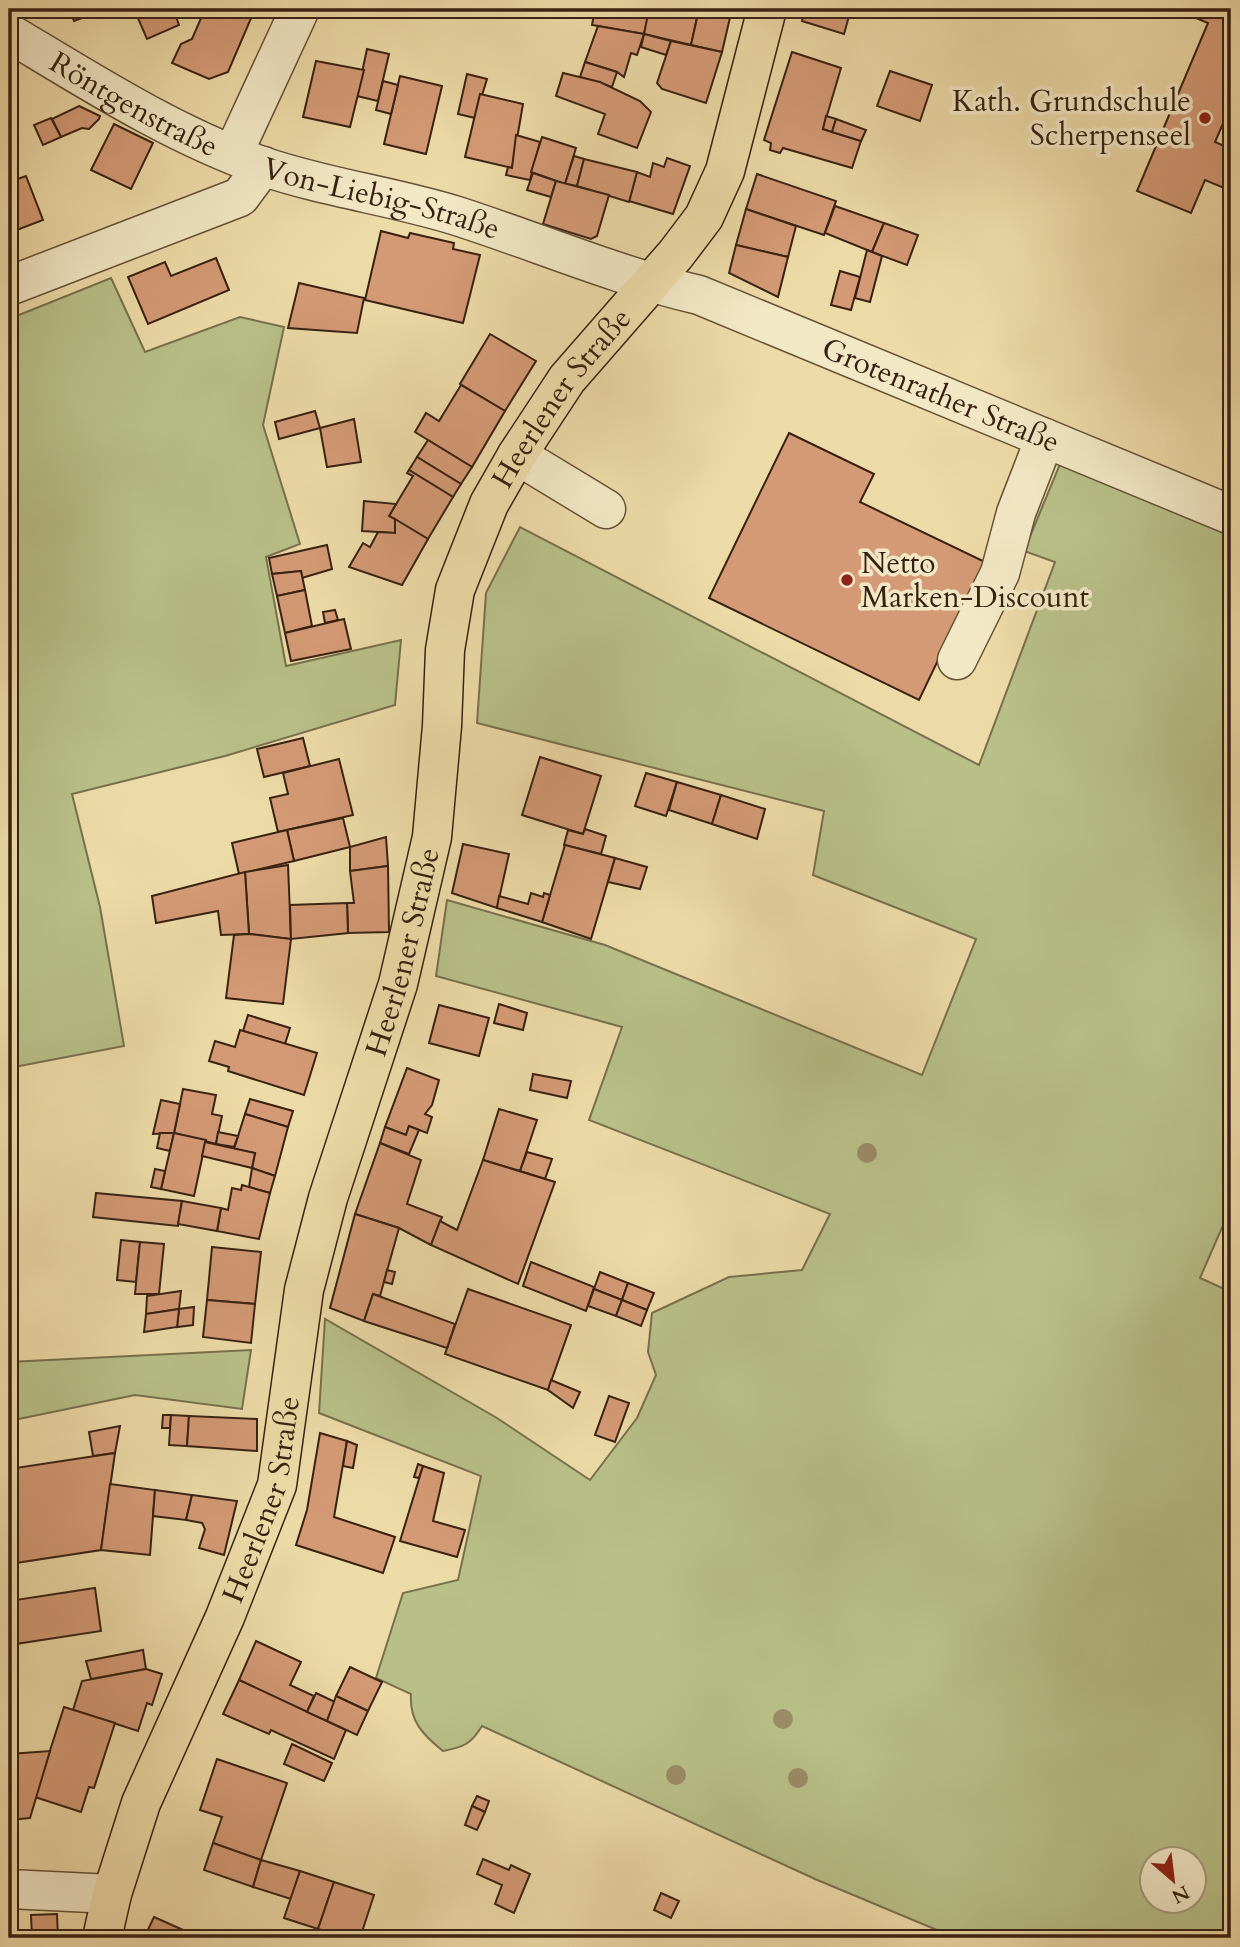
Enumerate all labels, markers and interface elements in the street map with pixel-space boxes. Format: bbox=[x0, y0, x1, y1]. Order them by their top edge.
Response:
street label: Röntgenstraße bbox=[42, 42, 224, 167]
place label: Kath. Grundschule Scherpenseel bbox=[952, 81, 1191, 156]
marker: Kath. Grundschule Scherpenseel bbox=[1197, 110, 1213, 126]
street label: Von-Liebig-Straße bbox=[258, 147, 505, 249]
street label: Heerlener Straße bbox=[482, 299, 640, 495]
street label: Grotenrather Straße bbox=[816, 328, 1066, 462]
place label: Netto Marken-Discount bbox=[861, 543, 1090, 618]
marker: Netto Marken-Discount bbox=[839, 572, 855, 588]
street label: Heerlener Straße bbox=[355, 844, 449, 1061]
street label: Heerlener Straße bbox=[212, 1394, 310, 1609]
north arrow bbox=[1138, 1846, 1208, 1916]
text: N bbox=[1167, 1879, 1194, 1910]

